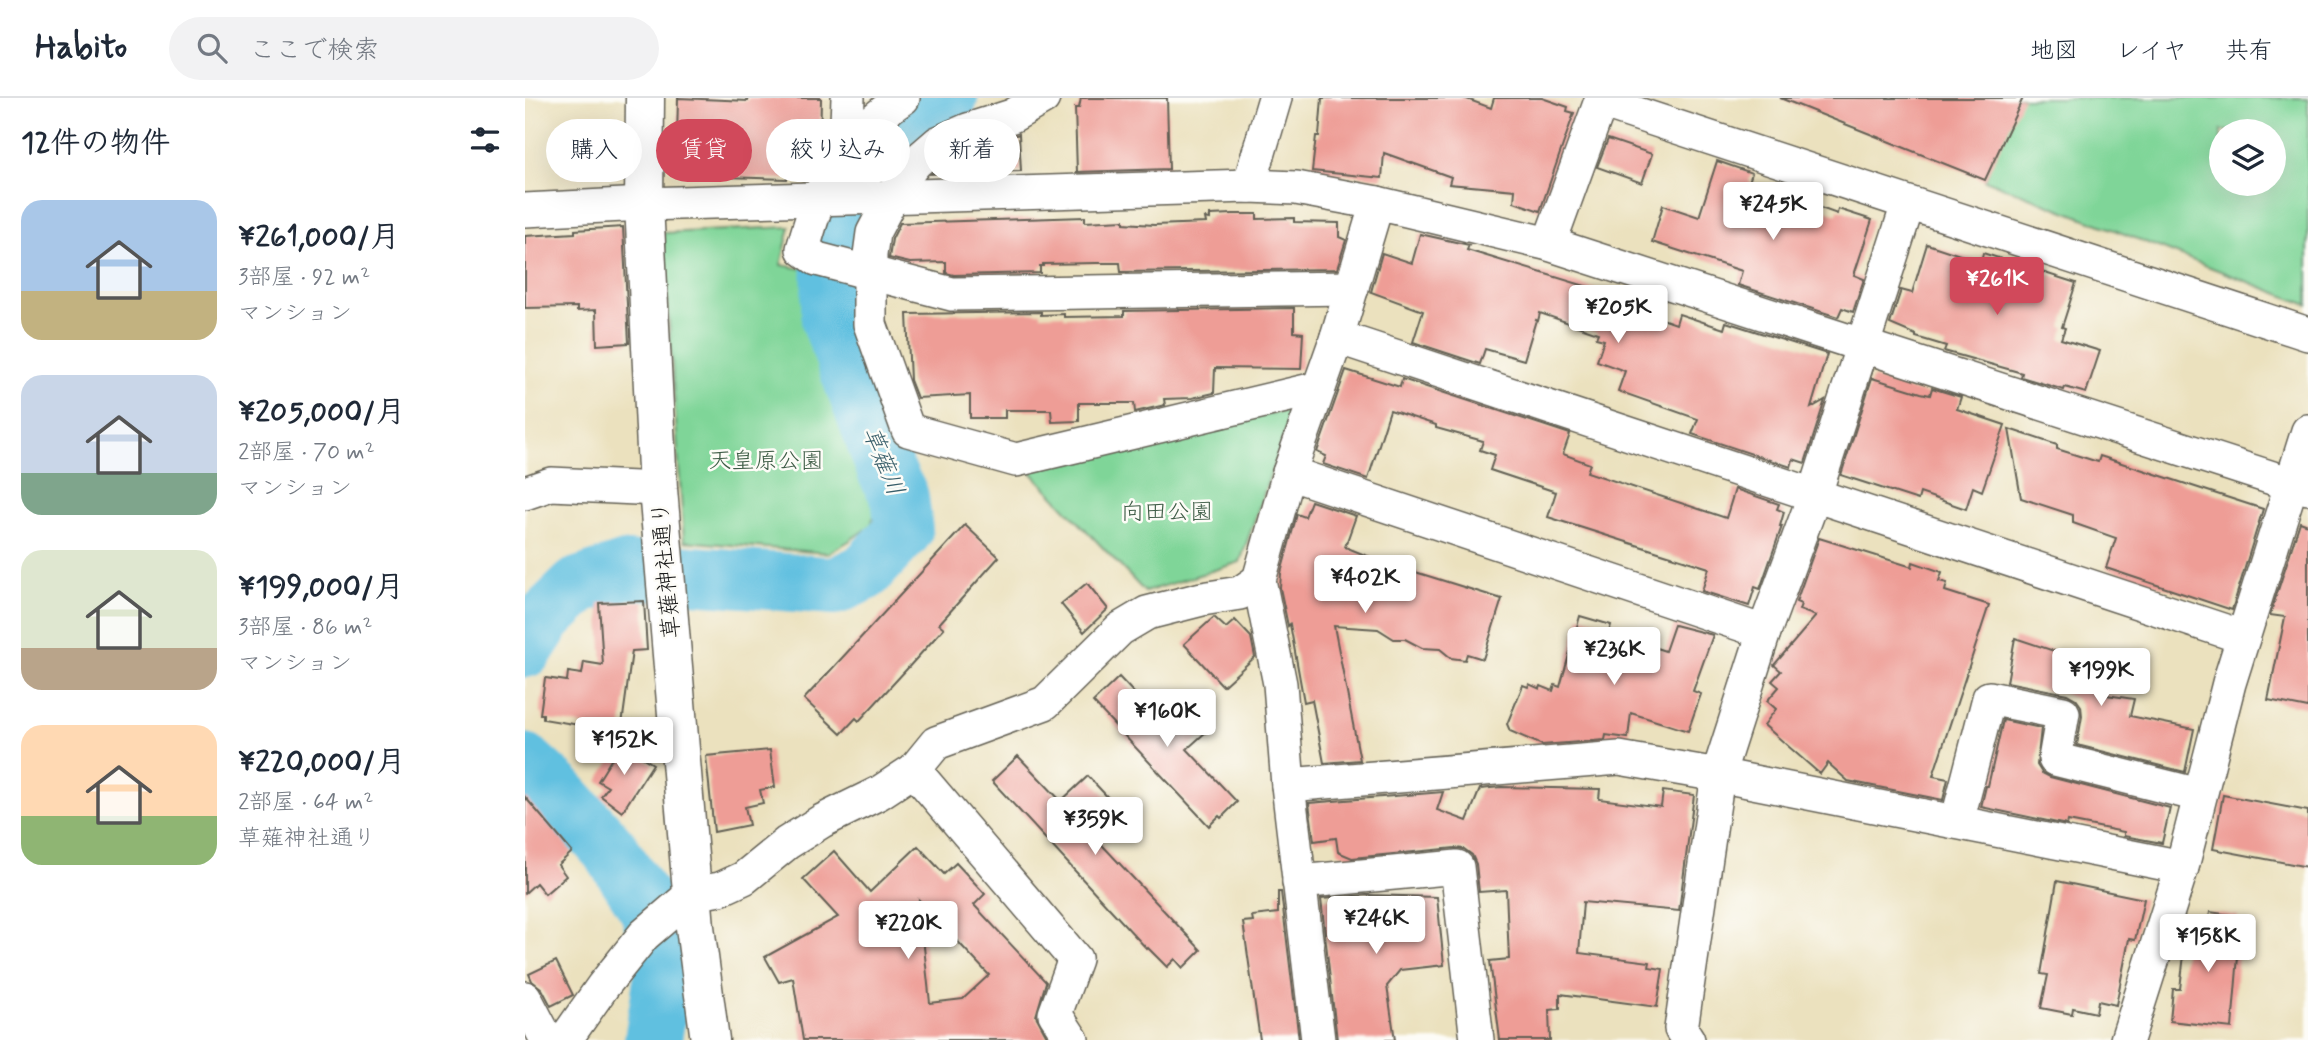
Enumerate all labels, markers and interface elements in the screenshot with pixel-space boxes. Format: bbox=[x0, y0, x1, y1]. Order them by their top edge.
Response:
search box bbox=[169, 17, 659, 80]
text: Habito bbox=[35, 26, 127, 70]
icon: search bbox=[193, 29, 231, 67]
text: ここで検索 bbox=[249, 34, 379, 68]
text: 地図 bbox=[2030, 36, 2078, 67]
text: レイヤ bbox=[2116, 36, 2187, 67]
text: 共有 bbox=[2225, 36, 2273, 67]
chip: 購入 bbox=[546, 119, 642, 182]
chip: 賃貸 bbox=[656, 119, 752, 182]
chip: 絞り込み bbox=[766, 119, 910, 182]
chip: 新着 bbox=[924, 119, 1020, 182]
map controls bbox=[2209, 119, 2286, 196]
button: layers bbox=[2209, 119, 2286, 196]
icon: filters bbox=[466, 121, 504, 159]
text: 12件の物件 bbox=[21, 124, 170, 163]
pin: ¥245K bbox=[1724, 183, 1822, 242]
text: ¥245K bbox=[1739, 190, 1807, 220]
text: ¥261,000/月 bbox=[238, 218, 400, 257]
icon: home bbox=[77, 228, 161, 312]
pin: ¥261K bbox=[1948, 258, 2046, 317]
text: 3部屋 · 92 m² bbox=[238, 263, 370, 293]
text: ¥261K bbox=[1966, 265, 2028, 295]
pin: ¥205K bbox=[1569, 286, 1667, 345]
text: ¥205K bbox=[1585, 293, 1651, 323]
text: マンション bbox=[238, 299, 352, 329]
text: ¥205,000/月 bbox=[238, 393, 405, 432]
icon: home bbox=[77, 403, 161, 487]
water label: 草薙川 bbox=[855, 422, 910, 501]
text: 2部屋 · 70 m² bbox=[238, 438, 375, 468]
park label: 天皇原公園 bbox=[709, 447, 824, 477]
text: マンション bbox=[238, 474, 352, 504]
park label: 向田公園 bbox=[1121, 498, 1213, 528]
street label: 草薙神社通り bbox=[646, 500, 688, 640]
pin: ¥402K bbox=[1316, 556, 1414, 615]
text: ¥402K bbox=[1330, 563, 1400, 593]
text: ¥199,000/月 bbox=[238, 568, 404, 607]
icon: home bbox=[77, 578, 161, 662]
text: 3部屋 · 86 m² bbox=[238, 613, 372, 643]
pin: ¥236K bbox=[1565, 628, 1663, 687]
text: ¥236K bbox=[1583, 635, 1645, 665]
pin: ¥199K bbox=[2052, 648, 2150, 708]
text: マンション bbox=[238, 649, 352, 679]
text: ¥199K bbox=[2068, 656, 2134, 686]
pin: ¥160K bbox=[1118, 690, 1216, 749]
text: ¥160K bbox=[1134, 697, 1200, 727]
pin: ¥152K bbox=[575, 718, 673, 777]
text: ¥152K bbox=[591, 725, 657, 755]
text: ¥220,000/月 bbox=[238, 743, 405, 782]
icon: home bbox=[77, 753, 161, 837]
text: 2部屋 · 64 m² bbox=[238, 788, 373, 818]
pin: ¥359K bbox=[1046, 798, 1144, 857]
text: ¥359K bbox=[1063, 805, 1127, 835]
text: 草薙神社通り bbox=[238, 824, 376, 854]
pin: ¥246K bbox=[1327, 896, 1425, 956]
pin: ¥220K bbox=[859, 902, 957, 961]
text: ¥246K bbox=[1343, 904, 1409, 934]
text: ¥220K bbox=[875, 909, 941, 939]
pin: ¥158K bbox=[2159, 914, 2257, 974]
text: ¥158K bbox=[2176, 922, 2240, 952]

